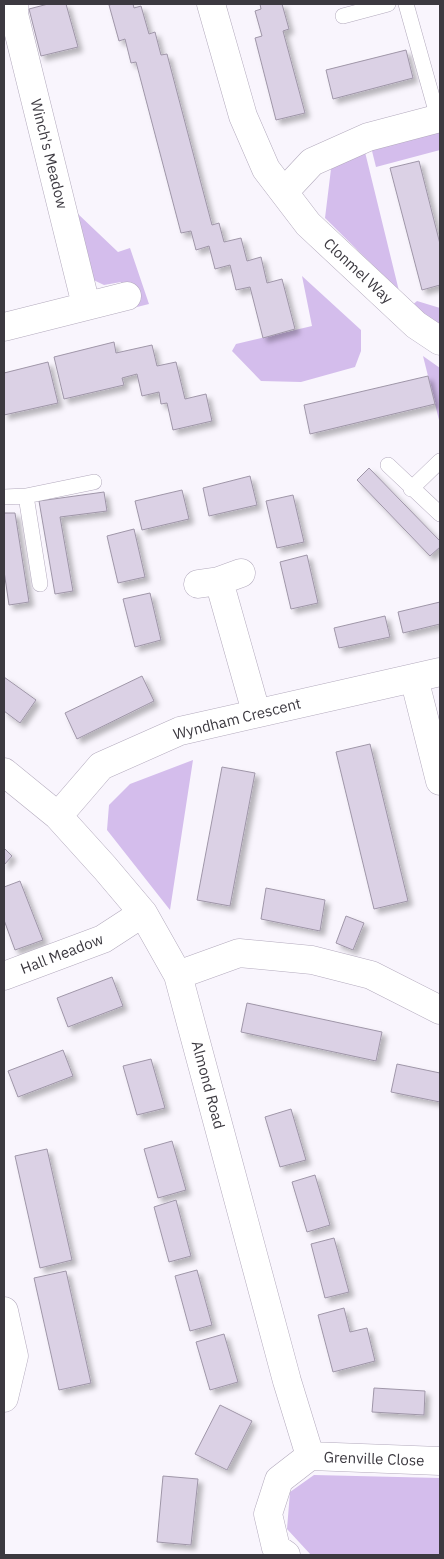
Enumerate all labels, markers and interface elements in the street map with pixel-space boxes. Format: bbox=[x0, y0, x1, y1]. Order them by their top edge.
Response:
street label: Winch's Meadow bbox=[27, 97, 72, 211]
street label: Clonmel Way bbox=[320, 234, 397, 308]
street label: Wyndham Crescent bbox=[171, 693, 303, 744]
street label: Hall Meadow bbox=[18, 929, 106, 978]
street label: Almond Road bbox=[188, 1039, 229, 1131]
street label: Grenville Close bbox=[323, 1447, 425, 1470]

